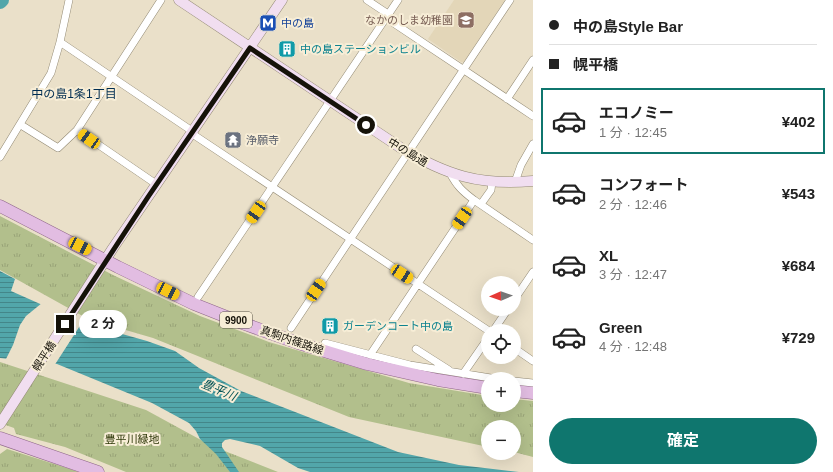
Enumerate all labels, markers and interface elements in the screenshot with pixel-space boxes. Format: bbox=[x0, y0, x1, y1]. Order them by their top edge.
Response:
school or university icon: なかのしま幼稚園 bbox=[456, 10, 476, 30]
metro station icon: 中の島 bbox=[258, 13, 278, 33]
place label: なかのしま幼稚園 bbox=[365, 14, 453, 26]
place label: 中の島 bbox=[281, 17, 314, 29]
text: 中の島Style Bar bbox=[573, 18, 683, 35]
building icon: 中の島ステーションビル bbox=[277, 39, 297, 59]
place label: 中の島ステーションビル bbox=[300, 43, 421, 55]
text: 幌平橋 bbox=[573, 56, 618, 73]
district label: 中の島1条1丁目 bbox=[31, 87, 117, 101]
icon: car bbox=[551, 103, 587, 139]
text: エコノミー bbox=[599, 104, 674, 121]
text: ¥402 bbox=[782, 113, 815, 130]
route start bbox=[357, 116, 375, 134]
text: 1 分 · 12:45 bbox=[599, 125, 667, 140]
car bbox=[76, 127, 102, 151]
temple icon: 浄願寺 bbox=[223, 130, 243, 150]
place label: 浄願寺 bbox=[246, 134, 279, 146]
street label: 中の島通 bbox=[386, 136, 430, 168]
icon: car bbox=[551, 175, 587, 211]
text: コンフォート bbox=[599, 176, 689, 193]
text: ¥543 bbox=[782, 185, 815, 202]
text: 2 分 · 12:46 bbox=[599, 197, 667, 212]
car bbox=[244, 199, 268, 225]
car bbox=[450, 205, 474, 231]
car bbox=[67, 235, 93, 257]
icon: car bbox=[551, 247, 587, 283]
text: XL bbox=[599, 247, 618, 264]
text: ¥684 bbox=[782, 257, 815, 274]
car bbox=[389, 262, 415, 286]
text: 3 分 · 12:47 bbox=[599, 267, 667, 282]
north arrow bbox=[481, 276, 521, 316]
map controls bbox=[481, 276, 521, 460]
car bbox=[304, 277, 328, 303]
car bbox=[155, 280, 181, 302]
callout: 2 分 bbox=[79, 310, 127, 338]
road number: 9900 bbox=[220, 312, 252, 328]
route end bbox=[56, 315, 74, 333]
text: 2 分 bbox=[91, 316, 115, 331]
building icon: ガーデンコート中の島 bbox=[320, 316, 340, 336]
icon: car bbox=[551, 319, 587, 355]
text: Green bbox=[599, 319, 642, 336]
place label: ガーデンコート中の島 bbox=[343, 320, 453, 332]
street label: 真駒内篠路線 bbox=[259, 324, 325, 356]
button: locate bbox=[481, 324, 521, 364]
text: ¥729 bbox=[782, 329, 815, 346]
street label: 幌平橋 bbox=[30, 339, 58, 373]
text: 4 分 · 12:48 bbox=[599, 339, 667, 354]
button: + bbox=[481, 372, 521, 412]
water label: 豊平川 bbox=[200, 377, 240, 404]
button: 確定 bbox=[549, 418, 817, 464]
button: − bbox=[481, 420, 521, 460]
park label: 豊平川緑地 bbox=[105, 433, 160, 445]

